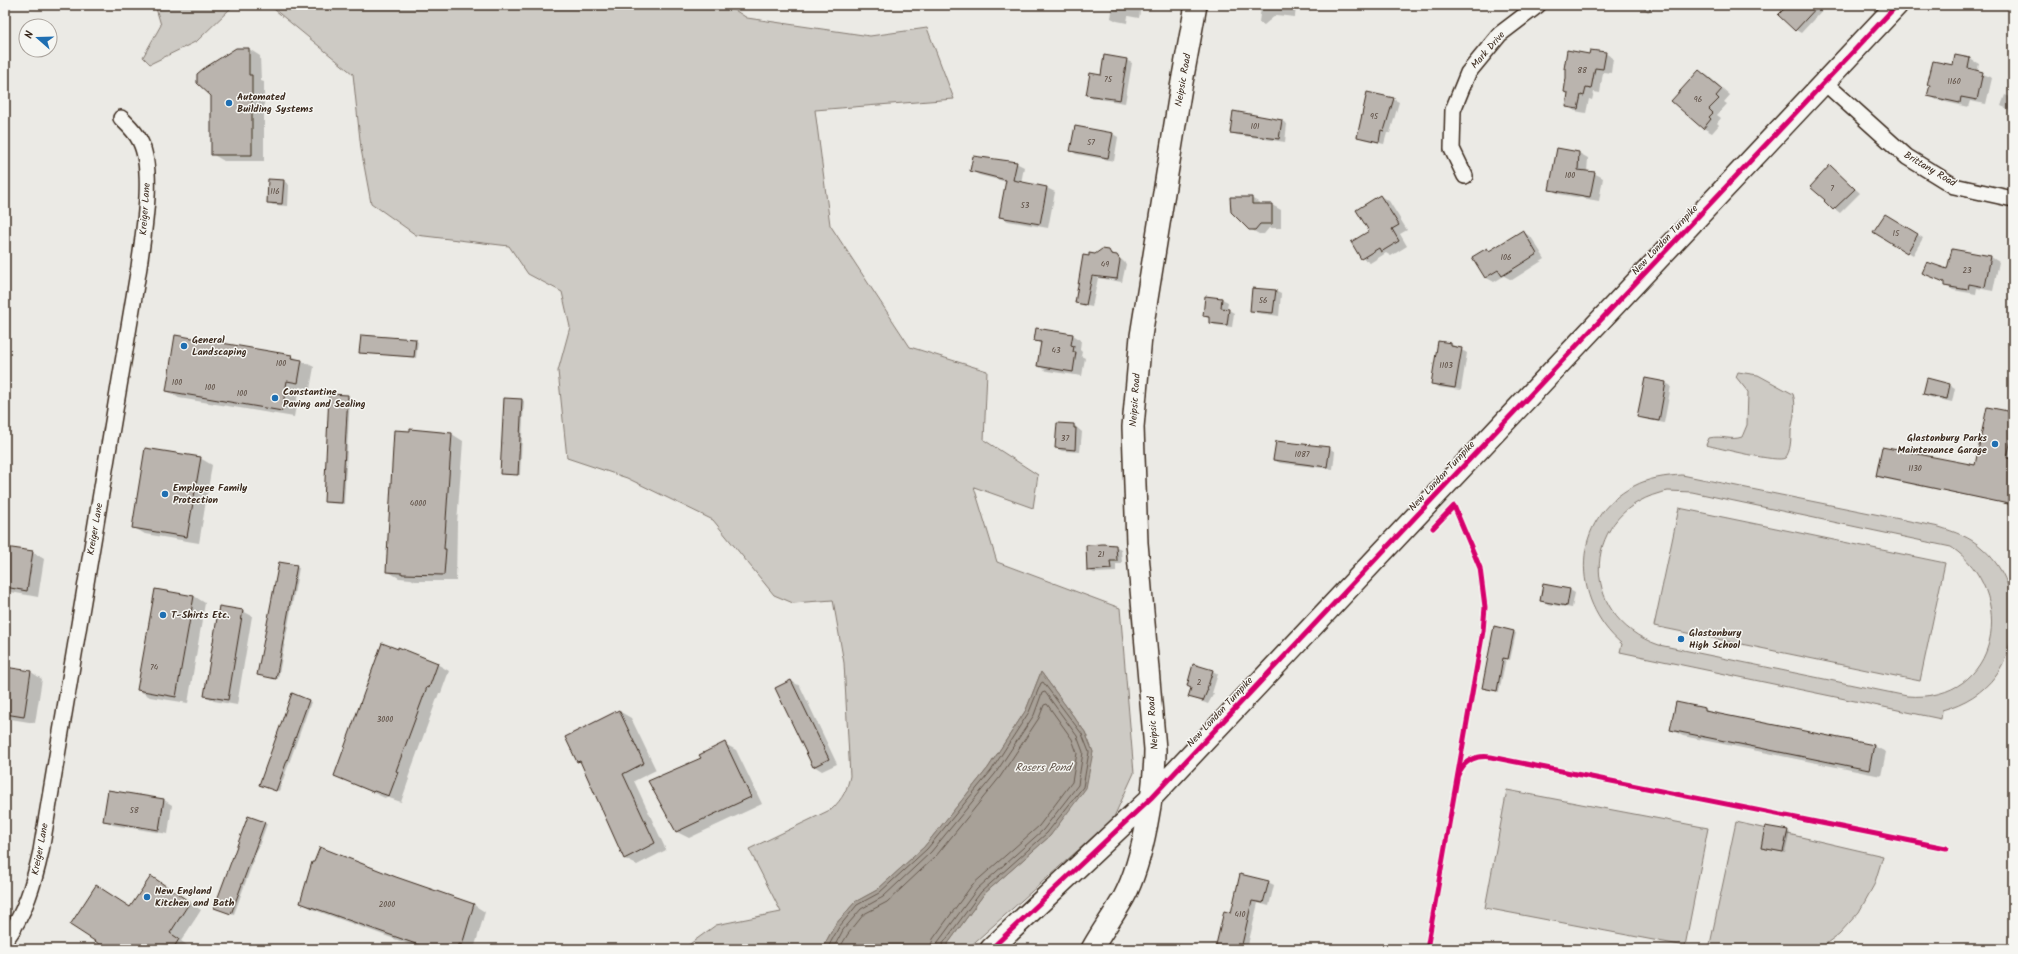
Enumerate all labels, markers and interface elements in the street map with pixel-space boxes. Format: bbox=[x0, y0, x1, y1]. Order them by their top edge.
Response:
north arrow bbox=[18, 18, 58, 58]
street label: Mark Drive bbox=[1467, 27, 1509, 72]
text: N bbox=[20, 29, 39, 41]
street label: Neipsic Road bbox=[1170, 51, 1196, 108]
house number: 88 bbox=[1577, 64, 1587, 77]
house number: 75 bbox=[1104, 73, 1113, 86]
house number: 1160 bbox=[1947, 75, 1961, 88]
place label: Automated Building Systems bbox=[237, 89, 314, 117]
house number: 96 bbox=[1694, 93, 1702, 106]
marker: Automated Building Systems bbox=[224, 98, 234, 108]
house number: 95 bbox=[1370, 110, 1379, 123]
house number: 101 bbox=[1250, 120, 1260, 133]
house number: 57 bbox=[1087, 136, 1095, 149]
street label: Brittany Road bbox=[1901, 147, 1960, 191]
house number: 100 bbox=[1565, 169, 1575, 182]
street label: Kreiger Lane bbox=[135, 182, 155, 236]
house number: 7 bbox=[1830, 182, 1834, 195]
house number: 116 bbox=[270, 185, 280, 198]
house number: 53 bbox=[1021, 199, 1030, 212]
street label: New London Turnpike bbox=[1628, 201, 1702, 279]
house number: 15 bbox=[1893, 227, 1900, 240]
house number: 106 bbox=[1501, 251, 1511, 264]
house number: 49 bbox=[1101, 258, 1109, 271]
house number: 23 bbox=[1962, 264, 1972, 277]
house number: 56 bbox=[1259, 294, 1267, 307]
place label: General Landscaping bbox=[192, 332, 247, 360]
marker: General Landscaping bbox=[179, 341, 189, 351]
house number: 43 bbox=[1052, 344, 1061, 357]
house number: 100 bbox=[276, 357, 286, 370]
house number: 1103 bbox=[1439, 359, 1453, 372]
street label: Neipsic Road bbox=[1125, 372, 1145, 427]
house number: 100 bbox=[172, 376, 182, 389]
house number: 100 bbox=[205, 381, 215, 394]
place label: Constantine Paving and Sealing bbox=[283, 384, 366, 412]
house number: 100 bbox=[237, 387, 247, 400]
marker: Constantine Paving and Sealing bbox=[270, 393, 280, 403]
place label: Glastonbury Parks Maintenance Garage bbox=[1898, 430, 1987, 458]
house number: 37 bbox=[1061, 432, 1069, 445]
street label: New London Turnpike bbox=[1405, 437, 1479, 515]
marker: Glastonbury Parks Maintenance Garage bbox=[1990, 439, 2000, 449]
house number: 1087 bbox=[1294, 448, 1310, 461]
house number: 1130 bbox=[1908, 462, 1922, 475]
place label: Employee Family Protection bbox=[173, 480, 248, 508]
marker: Employee Family Protection bbox=[160, 489, 170, 499]
house number: 4000 bbox=[410, 497, 426, 510]
street label: Kreiger Lane bbox=[83, 501, 108, 556]
house number: 21 bbox=[1097, 548, 1105, 561]
place label: T-Shirts Etc. bbox=[171, 607, 229, 623]
marker: T-Shirts Etc. bbox=[158, 610, 168, 620]
place label: Glastonbury High School bbox=[1689, 625, 1742, 653]
marker: Glastonbury High School bbox=[1676, 634, 1686, 644]
house number: 74 bbox=[150, 661, 159, 674]
street label: New London Turnpike bbox=[1183, 673, 1257, 751]
house number: 2 bbox=[1197, 676, 1202, 689]
street label: Neipsic Road bbox=[1143, 695, 1163, 750]
house number: 3000 bbox=[377, 713, 393, 726]
water label: Rosers Pond bbox=[1015, 759, 1074, 777]
house number: 58 bbox=[129, 804, 139, 817]
street label: Kreiger Lane bbox=[27, 821, 53, 876]
place label: New England Kitchen and Bath bbox=[155, 883, 235, 911]
marker: New England Kitchen and Bath bbox=[142, 892, 152, 902]
house number: 2000 bbox=[379, 898, 395, 911]
house number: 410 bbox=[1235, 908, 1245, 921]

